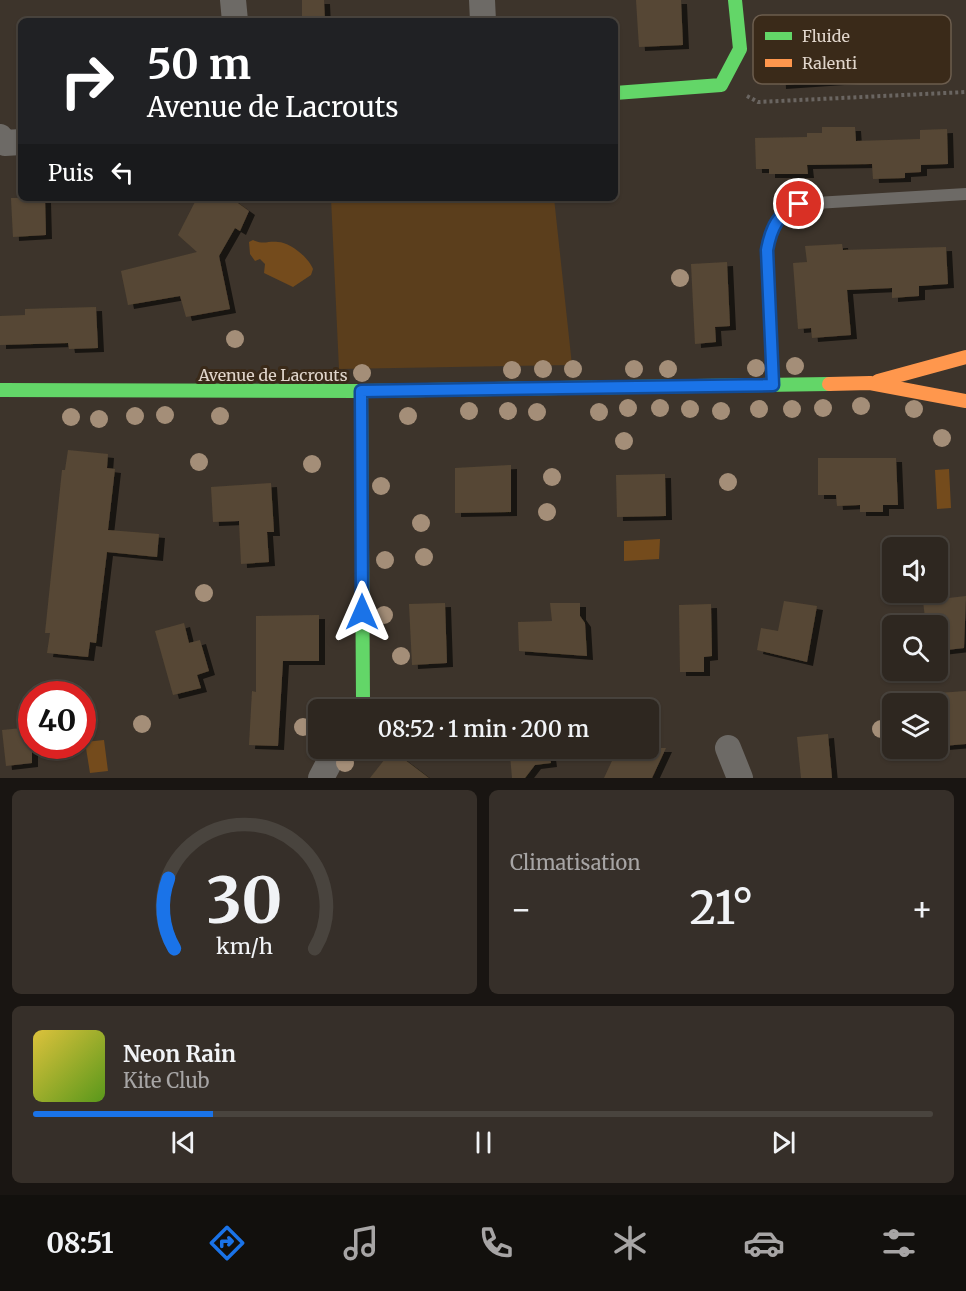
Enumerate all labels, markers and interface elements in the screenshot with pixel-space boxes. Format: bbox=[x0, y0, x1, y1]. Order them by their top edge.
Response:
legend bbox=[753, 15, 951, 84]
text: Fluide bbox=[802, 26, 850, 46]
text: 50 m bbox=[147, 38, 251, 90]
icon: right bbox=[48, 42, 126, 120]
text: Ralenti bbox=[802, 53, 857, 73]
text: Avenue de Lacrouts bbox=[147, 90, 399, 124]
icon: left bbox=[106, 156, 139, 189]
text: Puis bbox=[48, 159, 94, 187]
pin bbox=[773, 178, 824, 229]
icon: arrive bbox=[782, 187, 815, 220]
street label: Avenue de Lacrouts bbox=[197, 365, 348, 385]
map controls bbox=[882, 537, 948, 759]
button: sound bbox=[882, 537, 948, 603]
position arrow bbox=[330, 580, 394, 644]
button: search bbox=[882, 615, 948, 681]
speed limit sign: 40 bbox=[18, 681, 96, 759]
button: layers bbox=[882, 693, 948, 759]
text: 08:52 · 1 min · 200 m bbox=[378, 715, 589, 743]
text: Climatisation bbox=[510, 850, 641, 875]
text: 30 bbox=[206, 862, 283, 940]
text: 21° bbox=[690, 880, 753, 936]
text: − bbox=[510, 889, 532, 930]
text: + bbox=[911, 889, 933, 930]
text: km/h bbox=[216, 933, 273, 960]
text: Neon Rain bbox=[123, 1040, 236, 1068]
text: Kite Club bbox=[123, 1068, 209, 1093]
icon: previous bbox=[167, 1126, 200, 1159]
icon: pause bbox=[467, 1126, 500, 1159]
icon: next bbox=[767, 1126, 800, 1159]
icon: directions bbox=[206, 1222, 248, 1264]
icon: music bbox=[340, 1222, 382, 1264]
icon: phone bbox=[475, 1222, 517, 1264]
icon: climate bbox=[609, 1222, 651, 1264]
icon: car bbox=[743, 1222, 785, 1264]
icon: filters bbox=[878, 1222, 920, 1264]
text: 08:51 bbox=[46, 1226, 114, 1260]

